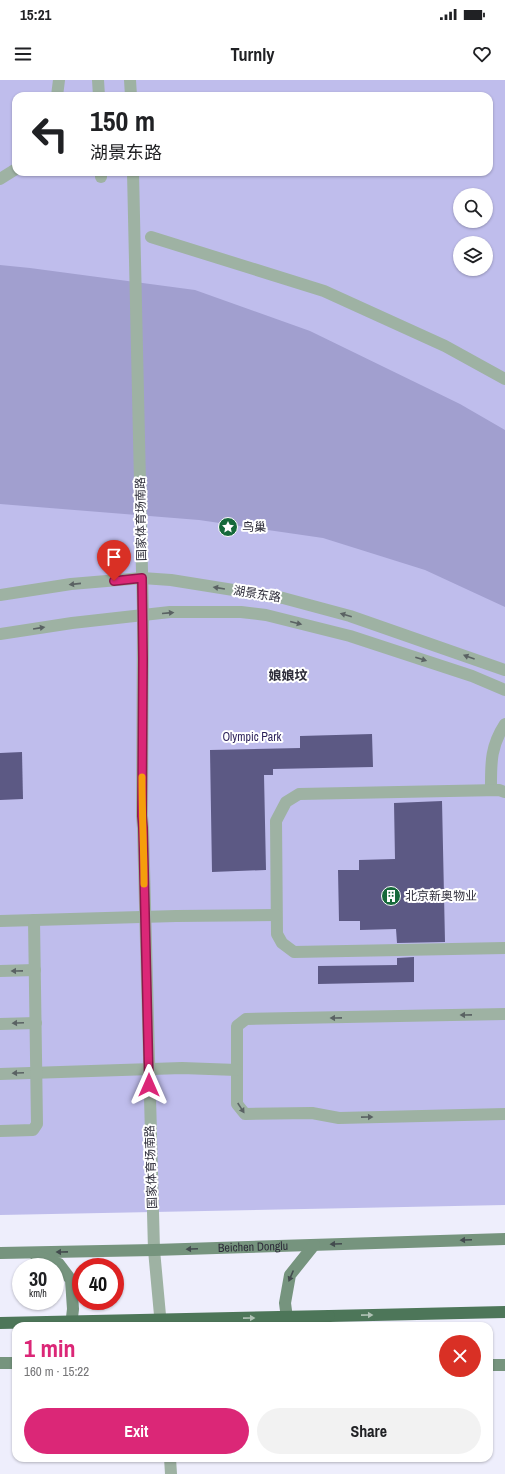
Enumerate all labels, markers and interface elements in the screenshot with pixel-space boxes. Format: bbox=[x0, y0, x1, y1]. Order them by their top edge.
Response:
text: 15:21 bbox=[20, 4, 51, 25]
text: Turnly bbox=[230, 42, 275, 67]
icon: menu bbox=[12, 43, 34, 65]
icon: heart bbox=[471, 43, 493, 65]
text: 150 m bbox=[90, 102, 155, 140]
icon: left bbox=[24, 108, 76, 160]
text: 湖景东路 bbox=[90, 140, 162, 165]
map controls bbox=[453, 188, 493, 276]
button: search bbox=[453, 188, 493, 228]
button: layers bbox=[453, 236, 493, 276]
street label: 国家体育场南路 bbox=[132, 477, 150, 561]
place icon: 鸟巢 bbox=[217, 516, 239, 538]
place label: 鸟巢 bbox=[242, 519, 266, 535]
pin bbox=[97, 540, 131, 581]
icon: arrive bbox=[103, 546, 125, 568]
one-way arrow bbox=[69, 581, 81, 587]
street label: 湖景东路 bbox=[232, 582, 282, 606]
one-way arrow bbox=[212, 585, 225, 591]
one-way arrow bbox=[162, 610, 174, 616]
one-way arrow bbox=[339, 611, 352, 617]
one-way arrow bbox=[290, 620, 303, 626]
one-way arrow bbox=[32, 625, 45, 631]
one-way arrow bbox=[462, 653, 474, 659]
one-way arrow bbox=[415, 656, 427, 662]
district label: 娘娘坟 bbox=[268, 667, 308, 684]
park label: Olympic Park bbox=[222, 729, 282, 745]
building icon: 北京新奥物业 bbox=[380, 885, 402, 907]
place label: 北京新奥物业 bbox=[405, 888, 477, 904]
one-way arrow bbox=[10, 968, 23, 974]
one-way arrow bbox=[459, 1012, 472, 1018]
one-way arrow bbox=[330, 1014, 342, 1021]
one-way arrow bbox=[12, 1020, 24, 1027]
position arrow bbox=[128, 1064, 170, 1106]
one-way arrow bbox=[12, 1070, 24, 1077]
one-way arrow bbox=[237, 1102, 244, 1113]
one-way arrow bbox=[361, 1114, 373, 1121]
street label: 国家体育场南路 bbox=[142, 1125, 160, 1209]
one-way arrow bbox=[459, 1237, 472, 1243]
street label: Beichen Donglu bbox=[218, 1238, 288, 1256]
one-way arrow bbox=[329, 1241, 342, 1247]
one-way arrow bbox=[186, 1245, 198, 1252]
one-way arrow bbox=[55, 1249, 68, 1255]
speed limit sign: 40 bbox=[72, 1258, 124, 1310]
text: 30 bbox=[29, 1265, 47, 1292]
one-way arrow bbox=[288, 1271, 294, 1283]
text: km/h bbox=[29, 1287, 47, 1300]
one-way arrow bbox=[361, 1312, 374, 1318]
one-way arrow bbox=[243, 1314, 255, 1321]
text: 1 min bbox=[24, 1332, 75, 1364]
button: close bbox=[439, 1335, 481, 1377]
text: 160 m · 15:22 bbox=[24, 1363, 89, 1380]
button: Exit bbox=[24, 1408, 249, 1454]
button: Share bbox=[257, 1408, 481, 1454]

